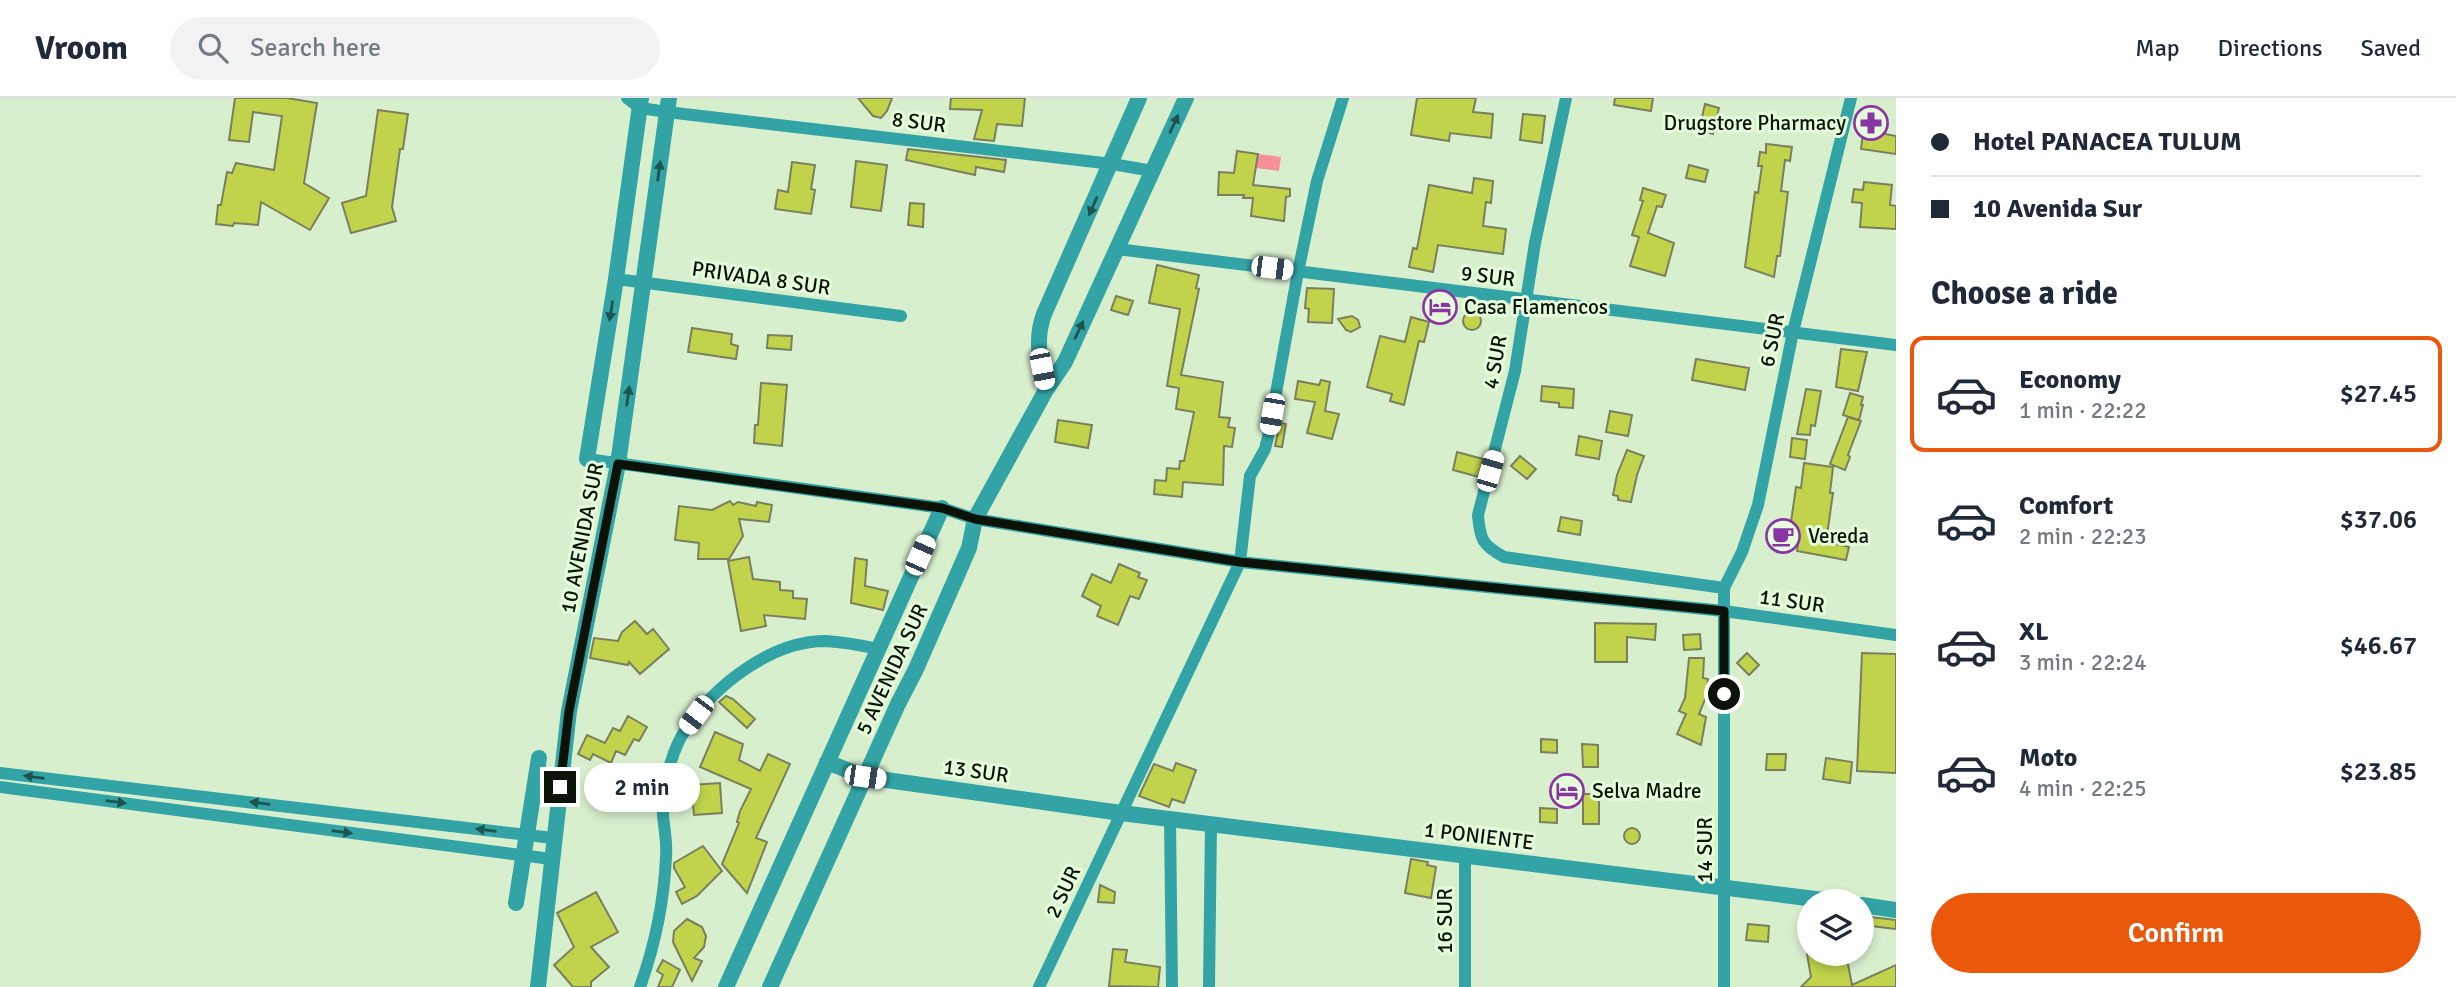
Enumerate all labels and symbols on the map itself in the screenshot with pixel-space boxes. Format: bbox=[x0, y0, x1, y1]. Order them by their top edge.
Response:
pharmacy icon: Drugstore Pharmacy bbox=[1852, 104, 1890, 142]
street label: 8 SUR bbox=[890, 106, 948, 138]
place label: Drugstore Pharmacy bbox=[1664, 110, 1846, 136]
one-way arrow bbox=[1169, 114, 1180, 134]
one-way arrow bbox=[654, 160, 665, 182]
one-way arrow bbox=[1087, 195, 1098, 216]
street label: PRIVADA 8 SUR bbox=[690, 255, 832, 301]
car bbox=[1250, 255, 1295, 281]
street label: 9 SUR bbox=[1459, 260, 1517, 292]
hotel icon: Casa Flamencos bbox=[1421, 288, 1459, 326]
place label: Casa Flamencos bbox=[1464, 294, 1608, 320]
one-way arrow bbox=[605, 300, 616, 322]
street label: 6 SUR bbox=[1754, 311, 1790, 369]
one-way arrow bbox=[1074, 320, 1085, 341]
street label: 4 SUR bbox=[1477, 333, 1513, 391]
car bbox=[1028, 346, 1057, 392]
one-way arrow bbox=[622, 385, 633, 407]
car bbox=[1259, 391, 1286, 437]
car bbox=[1475, 448, 1506, 494]
street label: 10 AVENIDA SUR bbox=[555, 461, 609, 615]
cafe icon: Vereda bbox=[1764, 517, 1802, 555]
place label: Vereda bbox=[1808, 523, 1869, 549]
car bbox=[902, 532, 939, 578]
street label: 11 SUR bbox=[1758, 584, 1826, 618]
street label: 5 AVENIDA SUR bbox=[850, 600, 934, 738]
route start bbox=[1708, 678, 1740, 710]
car bbox=[675, 692, 718, 738]
street label: 13 SUR bbox=[942, 754, 1010, 788]
callout: 2 min bbox=[584, 762, 700, 812]
car bbox=[843, 764, 888, 790]
one-way arrow bbox=[23, 771, 45, 782]
route end bbox=[544, 771, 576, 803]
hotel icon: Selva Madre bbox=[1548, 772, 1586, 810]
place label: Selva Madre bbox=[1592, 778, 1701, 804]
one-way arrow bbox=[105, 797, 127, 808]
one-way arrow bbox=[249, 798, 271, 809]
street label: 1 PONIENTE bbox=[1423, 816, 1535, 856]
street label: 14 SUR bbox=[1692, 817, 1718, 883]
one-way arrow bbox=[475, 824, 497, 835]
one-way arrow bbox=[331, 826, 353, 837]
street label: 2 SUR bbox=[1040, 862, 1086, 922]
street label: 16 SUR bbox=[1432, 888, 1458, 954]

